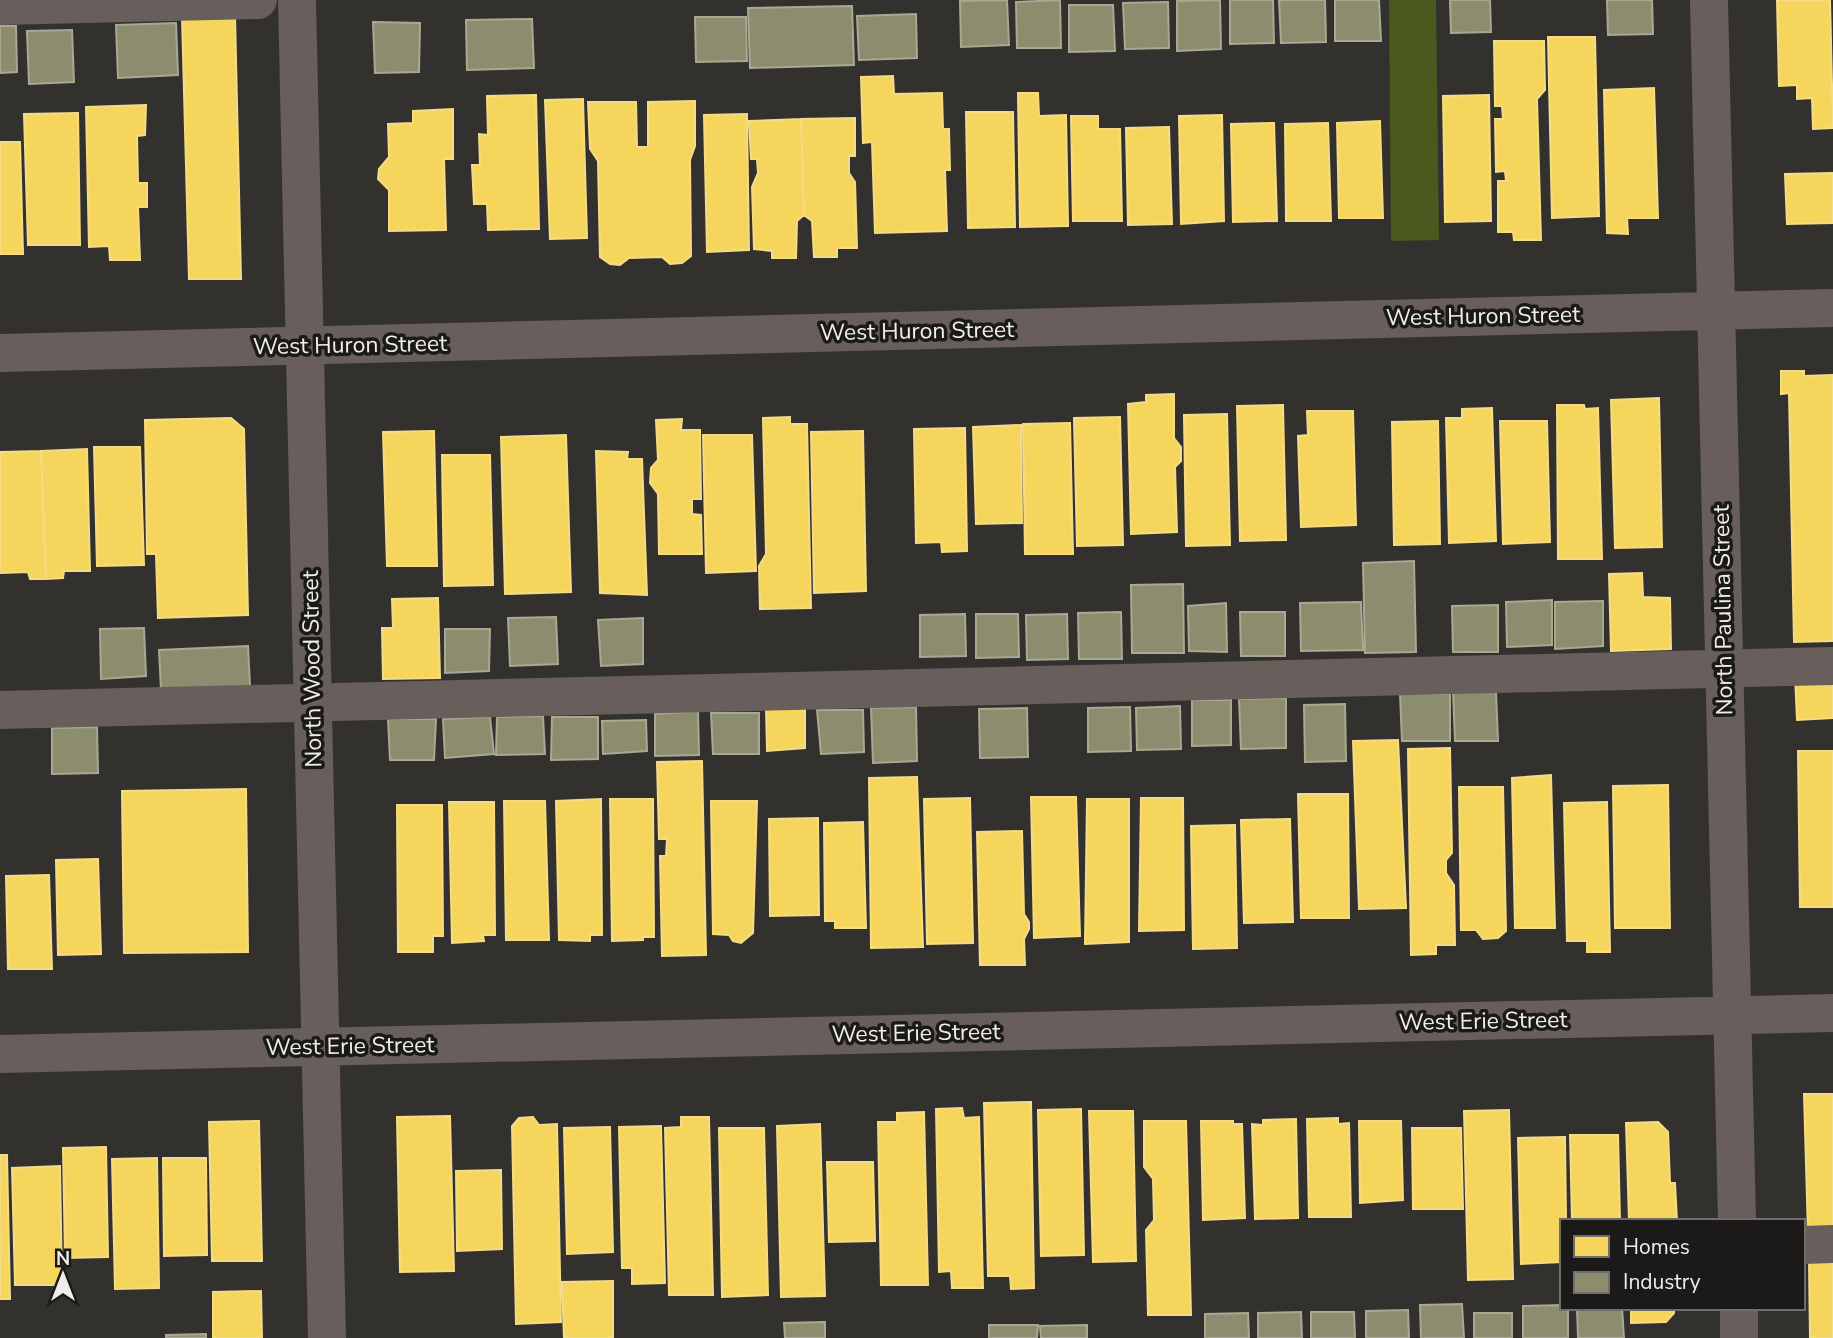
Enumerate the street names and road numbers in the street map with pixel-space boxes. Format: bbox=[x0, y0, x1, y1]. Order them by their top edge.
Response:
street label: West Huron Street bbox=[1386, 299, 1581, 333]
street label: West Huron Street bbox=[820, 314, 1015, 348]
street label: West Huron Street bbox=[253, 328, 448, 362]
street label: North Paulina Street bbox=[1706, 503, 1740, 716]
street label: North Wood Street bbox=[295, 569, 329, 768]
street label: West Erie Street bbox=[1398, 1004, 1569, 1038]
street label: West Erie Street bbox=[831, 1016, 1002, 1050]
street label: West Erie Street bbox=[265, 1029, 436, 1063]

